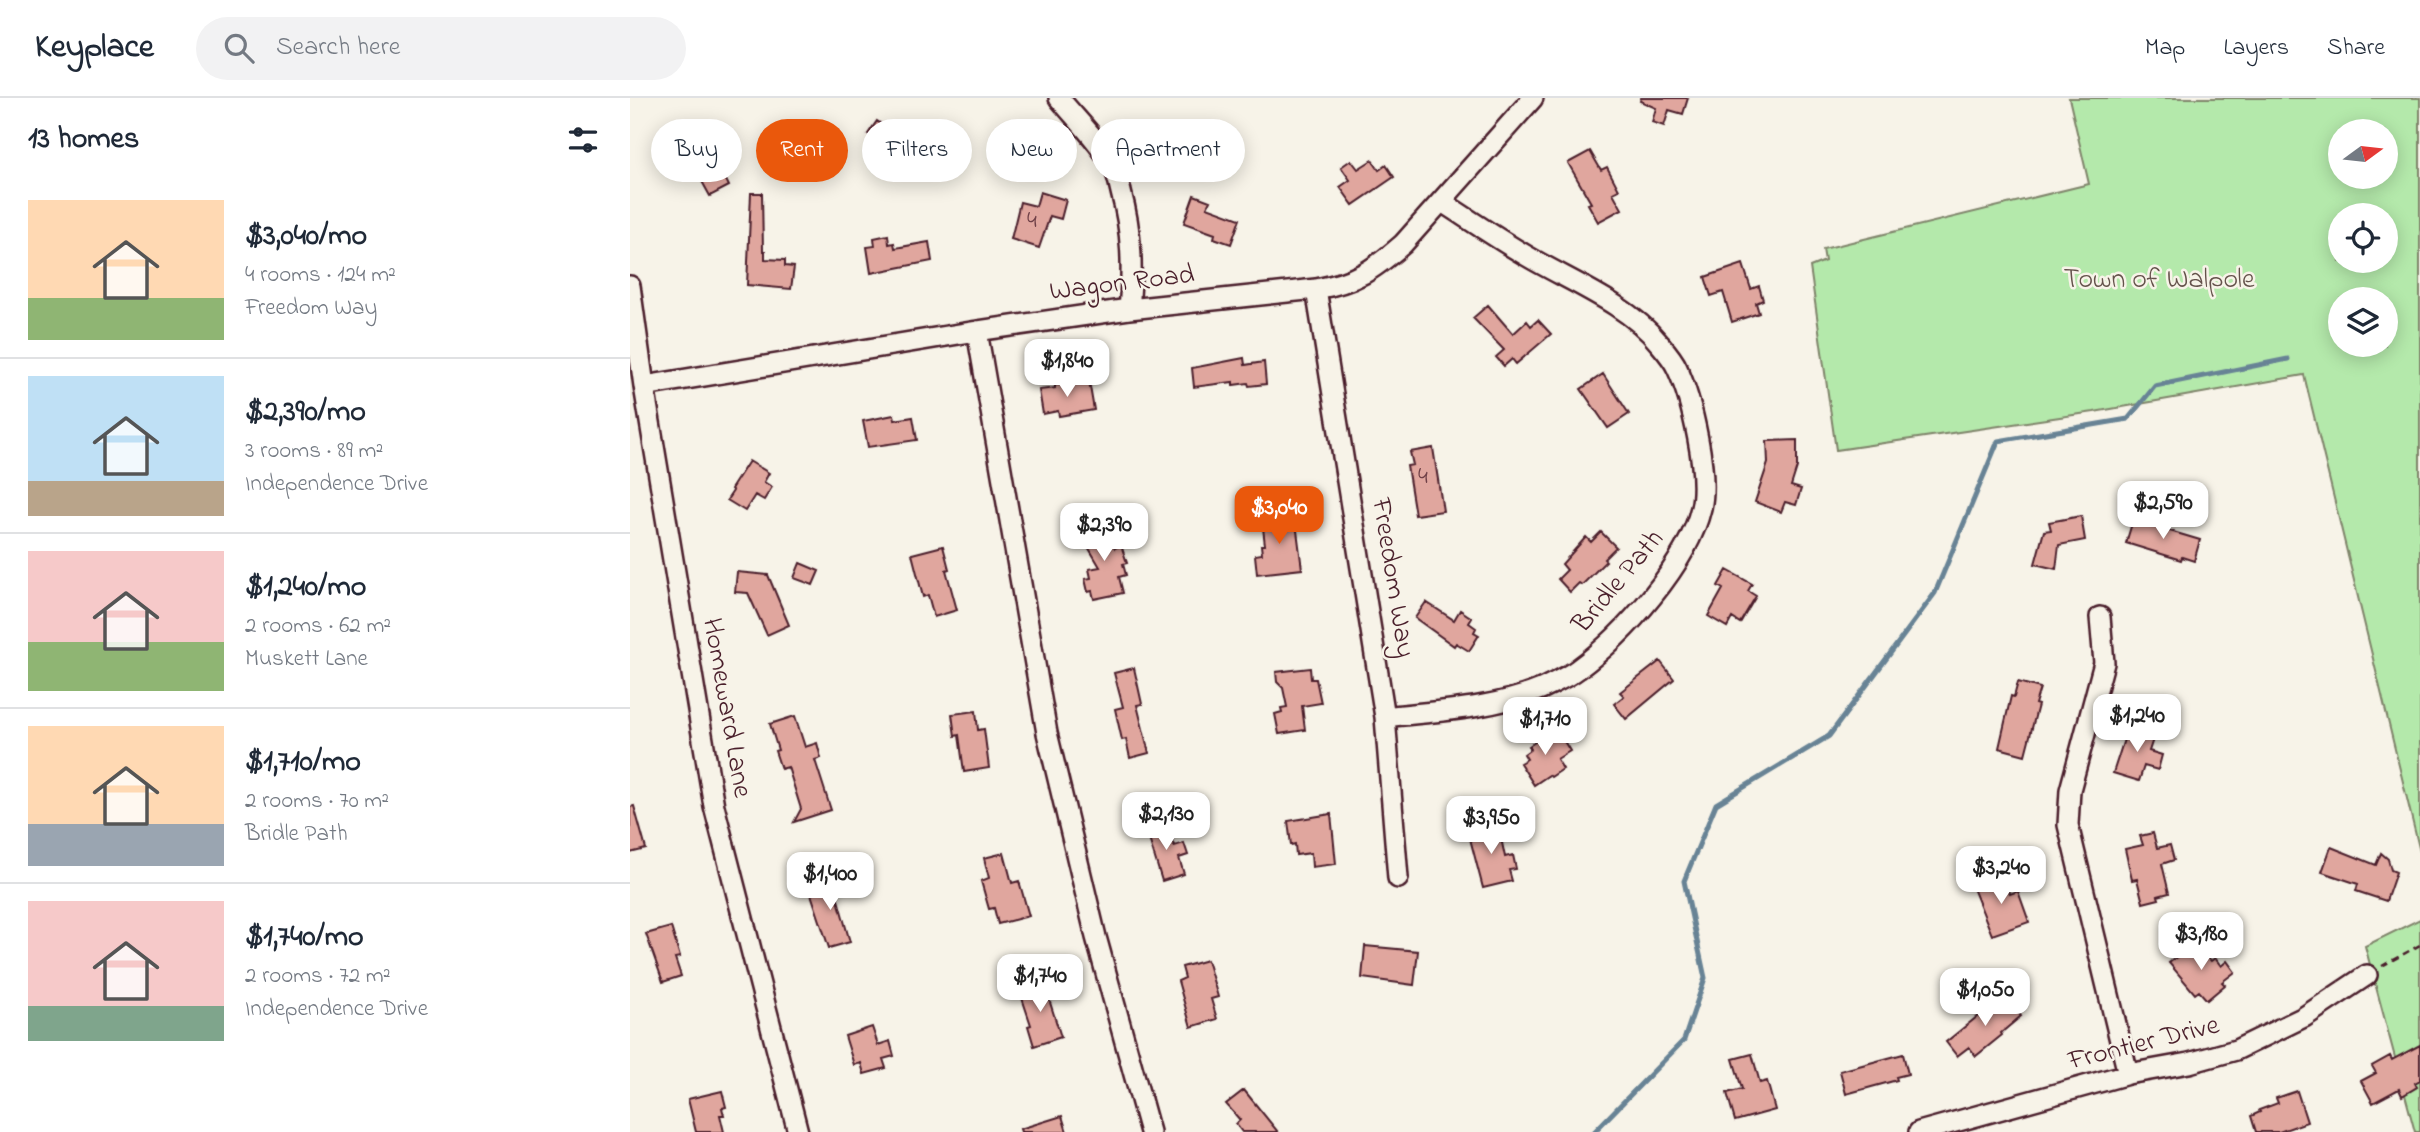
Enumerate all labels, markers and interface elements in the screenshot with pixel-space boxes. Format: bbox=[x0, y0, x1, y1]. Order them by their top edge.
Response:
search box bbox=[196, 17, 686, 80]
text: Keyplace bbox=[35, 24, 154, 72]
icon: search bbox=[220, 29, 258, 67]
text: Search here bbox=[276, 29, 400, 67]
text: Map bbox=[2145, 31, 2185, 66]
text: Layers bbox=[2223, 31, 2289, 66]
text: Share bbox=[2327, 31, 2385, 66]
text: 13 homes bbox=[28, 118, 139, 162]
chip: Buy bbox=[651, 119, 742, 182]
chip: Rent bbox=[756, 119, 848, 182]
chip: Filters bbox=[862, 119, 972, 182]
chip: New bbox=[986, 119, 1077, 182]
chip: Apartment bbox=[1091, 119, 1245, 182]
north arrow bbox=[2328, 119, 2398, 189]
map controls bbox=[2328, 119, 2398, 357]
icon: filters bbox=[564, 121, 602, 159]
button: locate bbox=[2328, 203, 2398, 273]
house number: 4 bbox=[1027, 204, 1037, 239]
text: $3,040/mo bbox=[245, 215, 367, 259]
icon: home bbox=[84, 228, 168, 312]
street label: Wagon Road bbox=[1047, 255, 1197, 313]
text: 4 rooms · 124 m² bbox=[245, 259, 396, 292]
park label: Town of Walpole bbox=[2064, 260, 2255, 301]
button: layers bbox=[2328, 287, 2398, 357]
text: Freedom Way bbox=[245, 292, 377, 325]
pin: $1,840 bbox=[1010, 340, 1124, 399]
text: $1,840 bbox=[1040, 345, 1094, 378]
text: $2,390/mo bbox=[245, 391, 366, 435]
icon: home bbox=[84, 404, 168, 488]
text: 3 rooms · 89 m² bbox=[245, 435, 383, 468]
house number: 4 bbox=[1418, 460, 1428, 495]
text: Independence Drive bbox=[245, 468, 428, 501]
pin: $2,590 bbox=[2106, 482, 2220, 541]
pin: $3,040 bbox=[1222, 486, 1336, 546]
text: $2,590 bbox=[2133, 487, 2193, 520]
text: $3,040 bbox=[1251, 492, 1307, 525]
street label: Freedom Way bbox=[1359, 494, 1425, 661]
pin: $2,390 bbox=[1047, 504, 1161, 563]
text: $2,390 bbox=[1076, 509, 1132, 542]
street label: Bridle Path bbox=[1563, 521, 1675, 644]
text: $1,240/mo bbox=[245, 566, 366, 610]
icon: home bbox=[84, 579, 168, 663]
text: 2 rooms · 62 m² bbox=[245, 610, 391, 643]
street label: Homeward Lane bbox=[690, 615, 762, 802]
text: Muskett Lane bbox=[245, 643, 368, 676]
pin: $1,240 bbox=[2080, 694, 2194, 754]
pin: $1,710 bbox=[1488, 698, 1602, 757]
text: $1,240 bbox=[2109, 700, 2165, 733]
text: $1,710 bbox=[1519, 703, 1571, 736]
text: $1,710/mo bbox=[245, 741, 361, 785]
icon: home bbox=[84, 754, 168, 838]
text: 2 rooms · 70 m² bbox=[245, 785, 389, 818]
pin: $2,130 bbox=[1109, 792, 1223, 852]
pin: $3,950 bbox=[1434, 796, 1548, 856]
text: $2,130 bbox=[1138, 798, 1194, 831]
text: $3,950 bbox=[1462, 802, 1520, 835]
text: Bridle Path bbox=[245, 818, 348, 851]
pin: $3,240 bbox=[1944, 846, 2058, 906]
pin: $1,400 bbox=[773, 852, 887, 912]
text: $3,240 bbox=[1972, 852, 2030, 885]
text: $1,400 bbox=[803, 858, 857, 891]
pin: $3,180 bbox=[2144, 912, 2258, 972]
text: $1,740/mo bbox=[245, 916, 364, 960]
text: $3,180 bbox=[2174, 918, 2228, 951]
icon: home bbox=[84, 929, 168, 1013]
pin: $1,740 bbox=[983, 954, 1097, 1014]
text: 2 rooms · 72 m² bbox=[245, 960, 391, 993]
text: $1,740 bbox=[1013, 960, 1067, 993]
pin: $1,050 bbox=[1928, 968, 2042, 1028]
text: $1,050 bbox=[1956, 974, 2014, 1007]
text: Independence Drive bbox=[245, 993, 428, 1026]
street label: Frontier Drive bbox=[2063, 1005, 2224, 1083]

